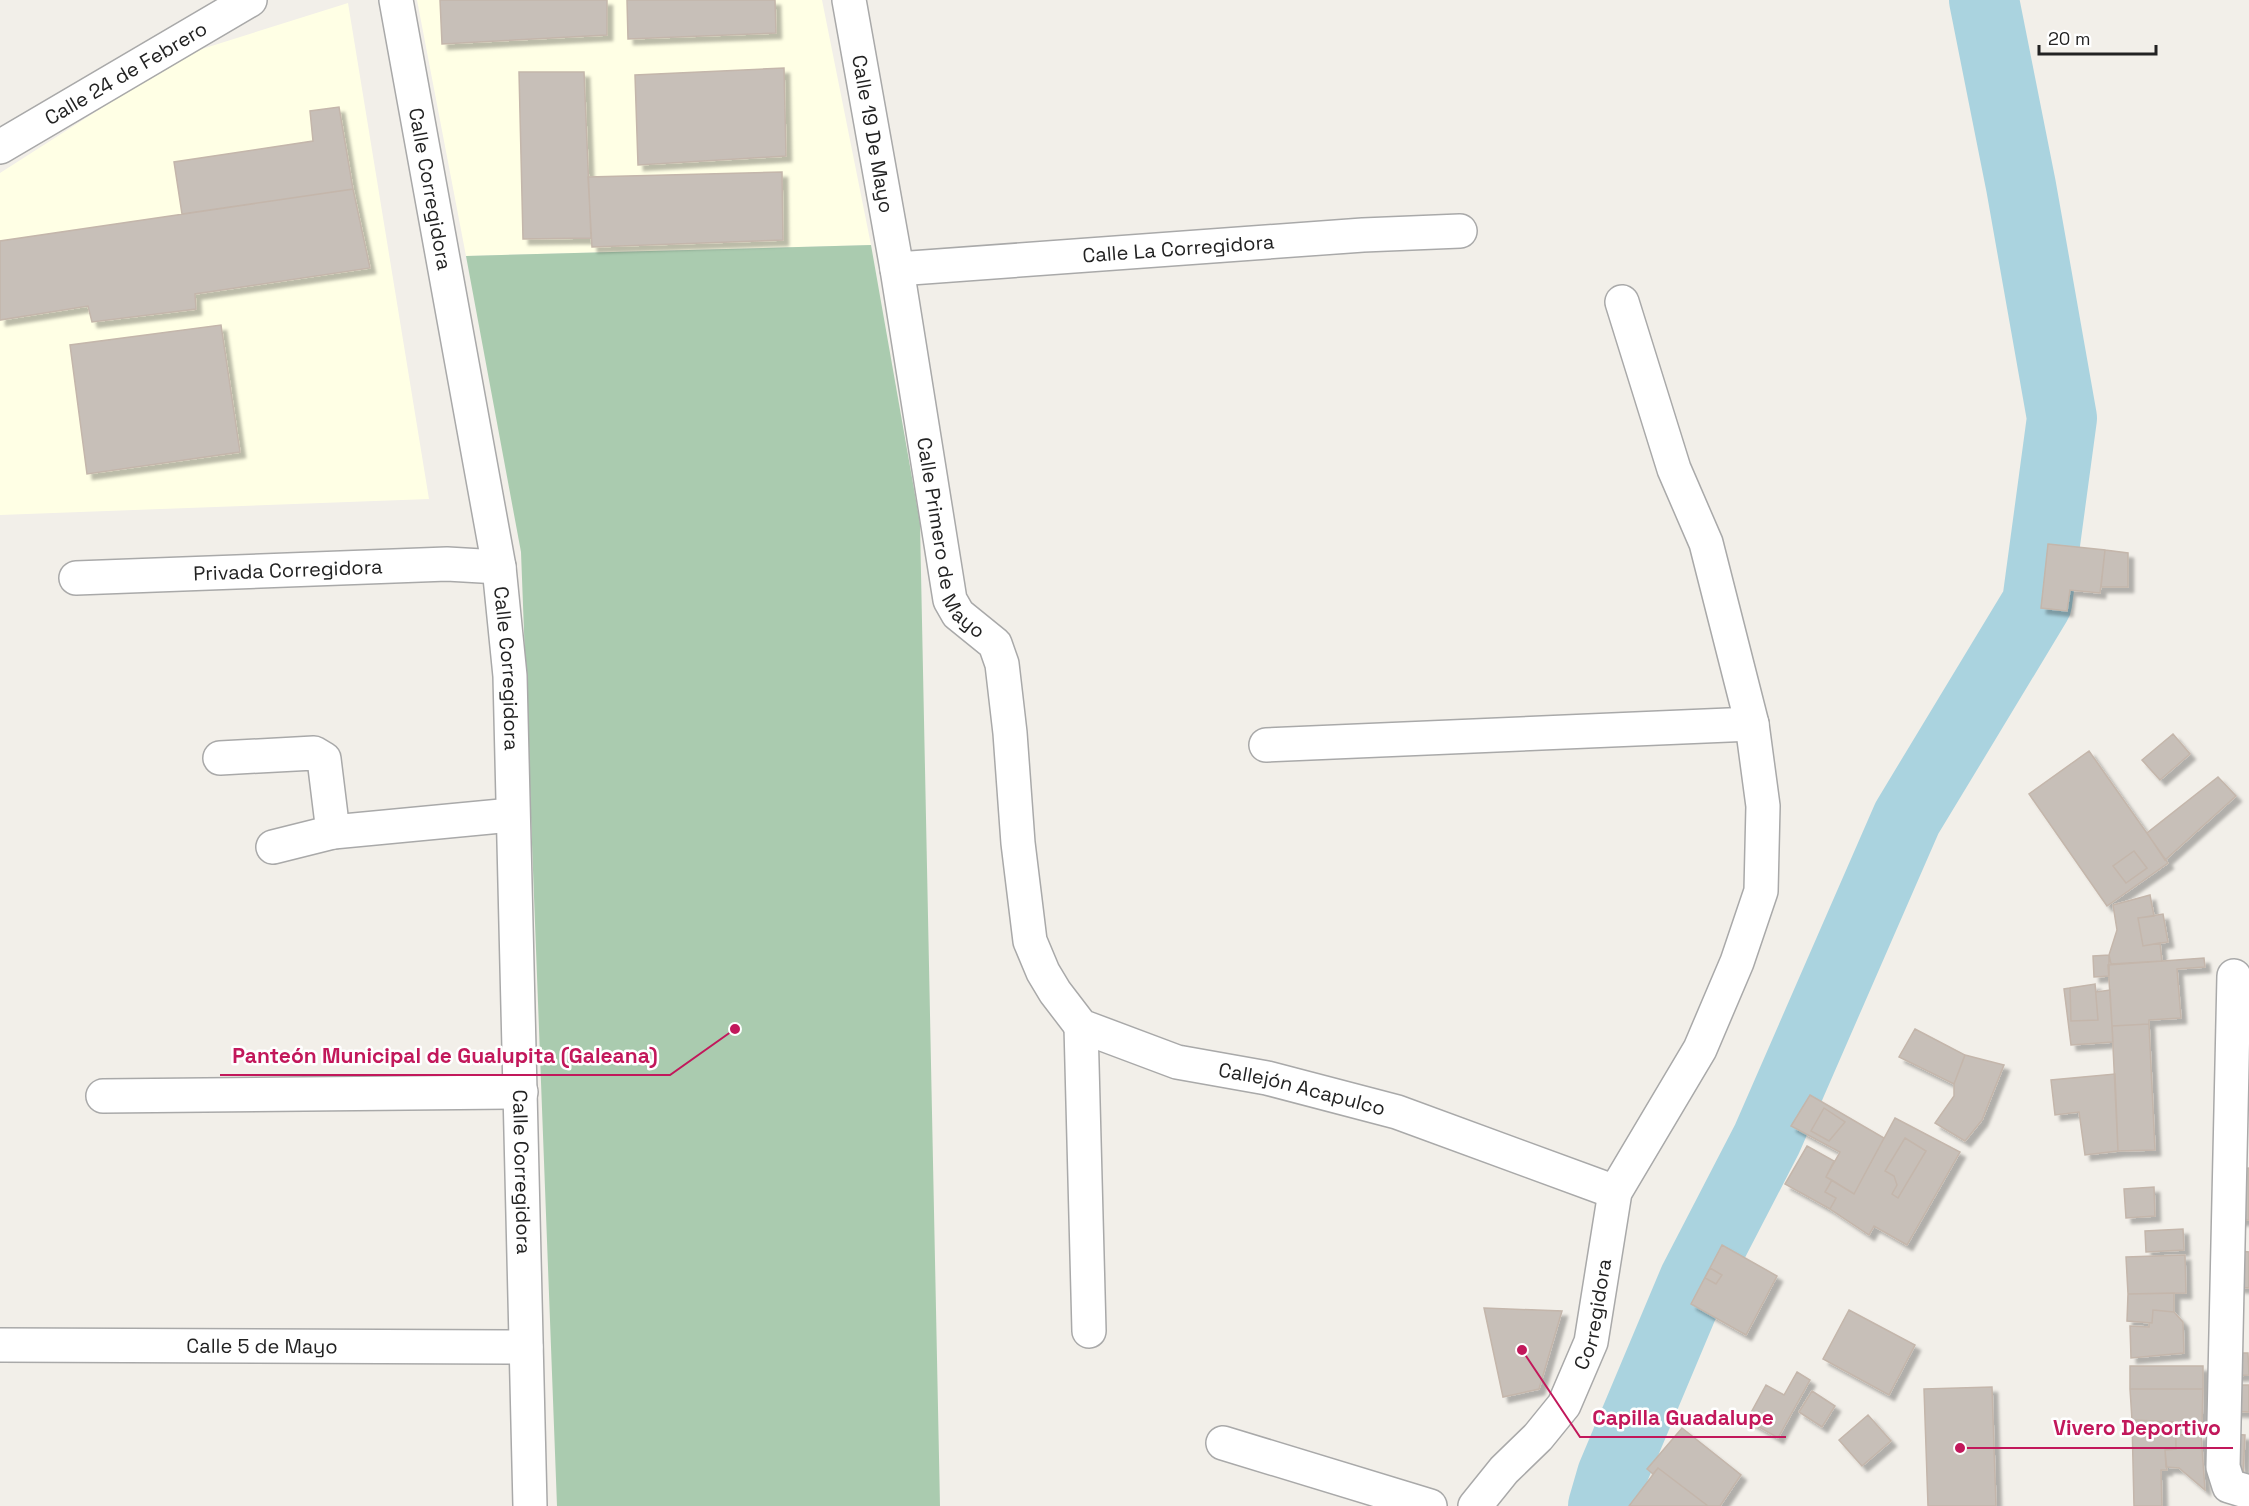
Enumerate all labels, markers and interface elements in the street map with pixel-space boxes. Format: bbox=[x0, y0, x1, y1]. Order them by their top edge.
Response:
street label: Calle 24 de Febrero bbox=[40, 15, 212, 131]
scale bar bbox=[2039, 18, 2156, 56]
text: 20 m bbox=[2048, 27, 2091, 50]
street label: Calle 19 De Mayo bbox=[846, 53, 900, 215]
street label: Calle Corregidora bbox=[403, 106, 458, 272]
street label: Calle La Corregidora bbox=[1081, 229, 1275, 268]
street label: Calle Primero de Mayo bbox=[911, 435, 991, 644]
street label: Privada Corregidora bbox=[193, 553, 383, 587]
street label: Calle Corregidora bbox=[488, 585, 525, 751]
callout: Panteón Municipal de Gualupita (Galeana) bbox=[220, 1036, 670, 1075]
text: Panteón Municipal de Gualupita (Galeana) bbox=[232, 1042, 658, 1069]
street label: Callejón Acapulco bbox=[1216, 1057, 1388, 1121]
street label: Calle Corregidora bbox=[507, 1089, 537, 1255]
street label: Corregidora bbox=[1568, 1257, 1617, 1374]
street label: Calle 5 de Mayo bbox=[186, 1333, 338, 1359]
callout: Capilla Guadalupe bbox=[1580, 1398, 1786, 1437]
text: Capilla Guadalupe bbox=[1592, 1404, 1774, 1431]
callout: Vivero Deportivo bbox=[2041, 1409, 2233, 1448]
text: Vivero Deportivo bbox=[2053, 1414, 2221, 1441]

